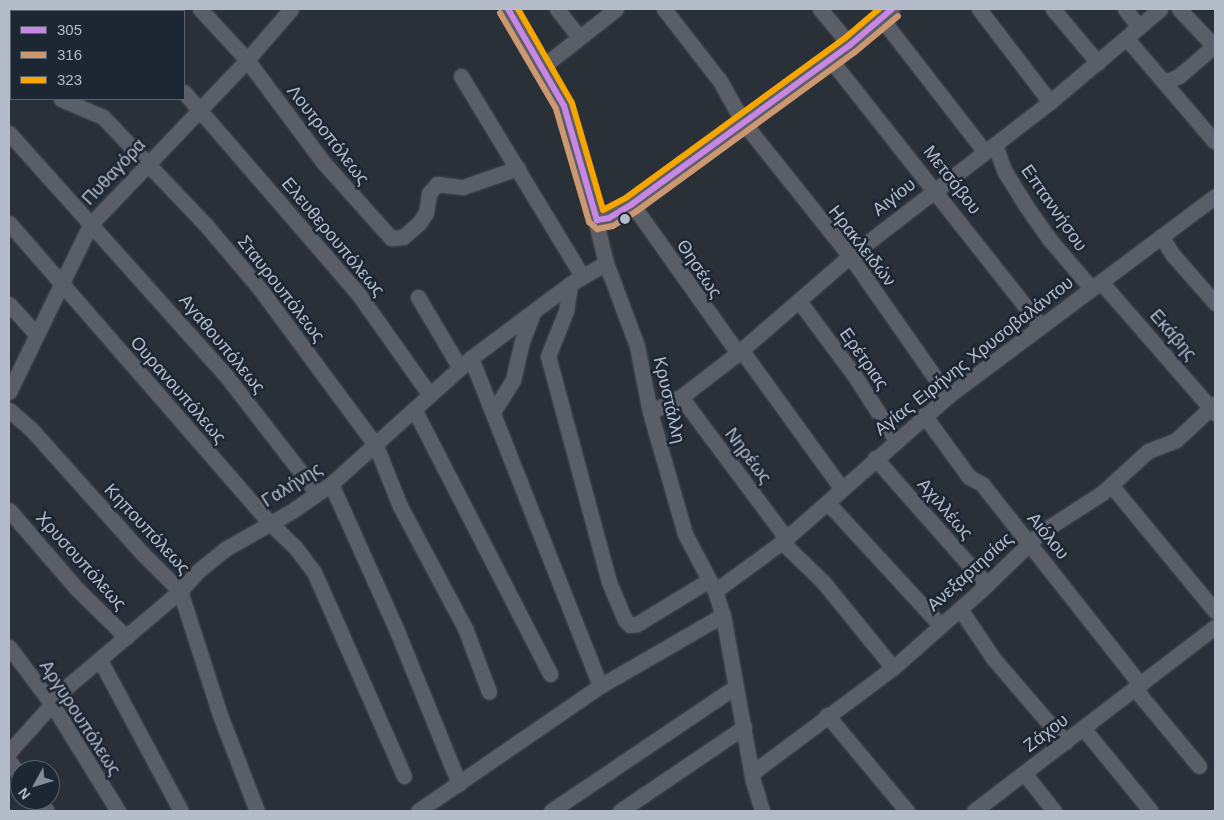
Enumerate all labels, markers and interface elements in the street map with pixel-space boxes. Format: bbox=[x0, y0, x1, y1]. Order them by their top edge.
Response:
legend bbox=[10, 10, 185, 100]
text: 305 bbox=[57, 21, 82, 38]
text: 316 bbox=[57, 46, 82, 63]
text: 323 bbox=[57, 71, 82, 88]
street label: Λουτροπόλεως bbox=[282, 81, 374, 189]
street label: Πυθαγόρα bbox=[78, 134, 150, 210]
street label: Μετσόβου bbox=[918, 141, 986, 219]
street label: Επταννήσου bbox=[1016, 161, 1092, 255]
street label: Ελευθερουπόλεως bbox=[277, 173, 389, 301]
street label: Αιγίου bbox=[868, 173, 920, 221]
street label: Ηρακλειδών bbox=[824, 201, 900, 291]
unlabelled marker bbox=[620, 214, 630, 224]
street label: Σταυρουπόλεως bbox=[233, 231, 329, 347]
street label: Θησέως bbox=[672, 236, 726, 302]
street label: Αγίας Ειρήνης Χρυσοβαλάντου bbox=[870, 272, 1078, 440]
street label: Αγαθουπόλεως bbox=[174, 290, 270, 398]
street label: Εκάβης bbox=[1145, 305, 1201, 365]
street label: Ερέτριας bbox=[835, 324, 893, 394]
street label: Ουρανουπόλεως bbox=[126, 332, 230, 448]
street label: Κρυστάλλη bbox=[649, 354, 689, 446]
street label: Νηρέως bbox=[720, 424, 776, 488]
street label: Γαλήνης bbox=[258, 458, 326, 512]
street label: Αχιλλέως bbox=[913, 474, 977, 544]
street label: Κηπουπόλεως bbox=[100, 479, 194, 579]
street label: Χρυσουπόλεως bbox=[31, 507, 131, 615]
street label: Αιόλου bbox=[1023, 508, 1073, 564]
street label: Ανεξαρτησίας bbox=[923, 528, 1017, 616]
street label: Αργυρουπόλεως bbox=[35, 656, 125, 780]
street label: Ζάχου bbox=[1019, 709, 1073, 757]
north arrow bbox=[10, 760, 60, 810]
text: N bbox=[15, 785, 34, 803]

